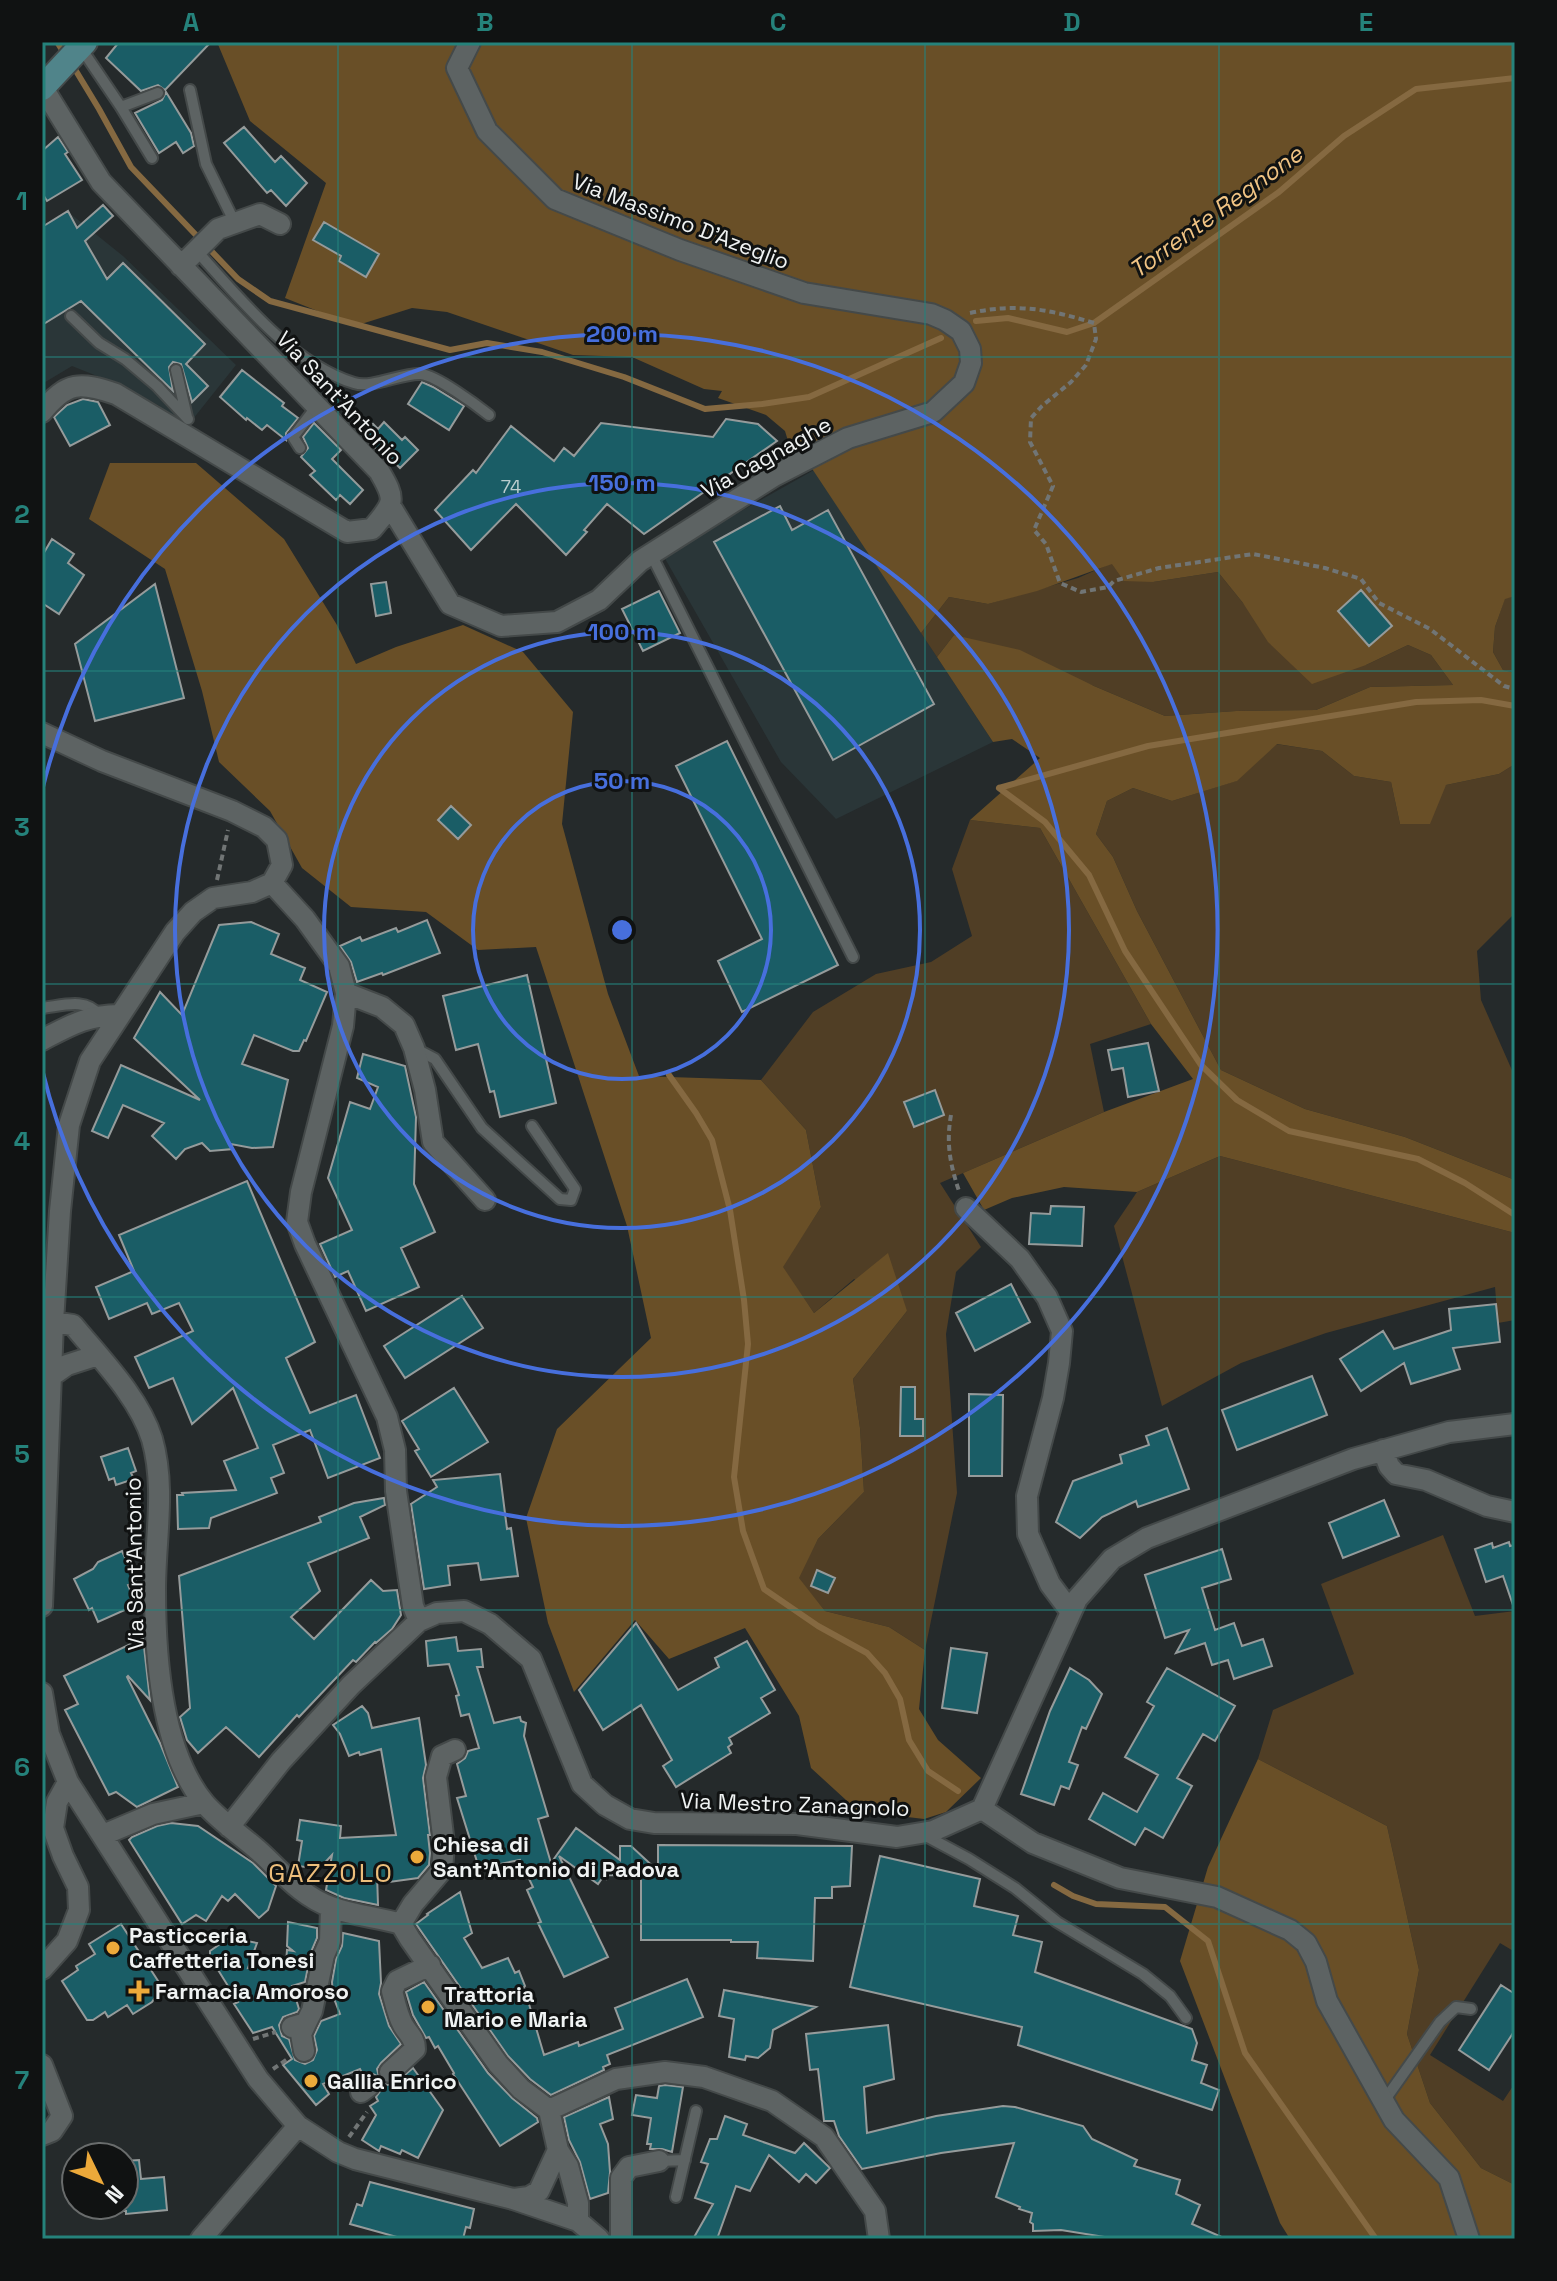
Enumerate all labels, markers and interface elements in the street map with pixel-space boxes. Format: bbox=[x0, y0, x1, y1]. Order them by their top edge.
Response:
text: A bbox=[183, 5, 200, 39]
text: B bbox=[476, 5, 494, 39]
text: C bbox=[770, 5, 786, 39]
text: D bbox=[1063, 5, 1081, 39]
text: E bbox=[1359, 5, 1373, 39]
water label: Torrente Regnone bbox=[1123, 138, 1309, 285]
street label: Via Massimo D'Azeglio bbox=[569, 167, 793, 275]
text: 1 bbox=[16, 184, 28, 218]
text: 200 m bbox=[586, 318, 658, 349]
street label: Via Sant'Antonio bbox=[271, 325, 409, 471]
street label: Via Cagnaghe bbox=[696, 410, 836, 504]
text: 150 m bbox=[588, 467, 656, 498]
house number: 74 bbox=[501, 475, 521, 498]
text: 2 bbox=[14, 497, 30, 531]
text: 100 m bbox=[588, 616, 656, 647]
text: 50 m bbox=[594, 765, 650, 796]
text: 3 bbox=[14, 810, 30, 844]
centre of rings bbox=[608, 916, 636, 944]
text: 4 bbox=[14, 1124, 30, 1158]
text: 5 bbox=[14, 1437, 30, 1471]
street label: Via Sant'Antonio bbox=[118, 1477, 150, 1651]
text: 6 bbox=[14, 1750, 30, 1784]
street label: Via Mestro Zanagnolo bbox=[680, 1786, 910, 1822]
place label: Chiesa di Sant'Antonio di Padova bbox=[433, 1830, 679, 1883]
marker: Chiesa di Sant'Antonio di Padova bbox=[408, 1848, 426, 1866]
district label: GAZZOLO bbox=[268, 1856, 394, 1890]
place label: Pasticceria Caffetteria Tonesi bbox=[129, 1921, 314, 1974]
marker: Pasticceria Caffetteria Tonesi bbox=[104, 1939, 122, 1957]
place label: Farmacia Amoroso bbox=[155, 1977, 349, 2005]
place label: Trattoria Mario e Maria bbox=[444, 1980, 588, 2033]
marker: Farmacia Amoroso bbox=[130, 1982, 148, 2000]
marker: Trattoria Mario e Maria bbox=[419, 1998, 437, 2016]
text: 7 bbox=[15, 2063, 29, 2097]
place label: Gallia Enrico bbox=[327, 2067, 457, 2095]
marker: Gallia Enrico bbox=[302, 2072, 320, 2090]
north arrow bbox=[60, 2141, 140, 2221]
text: N bbox=[99, 2180, 130, 2210]

